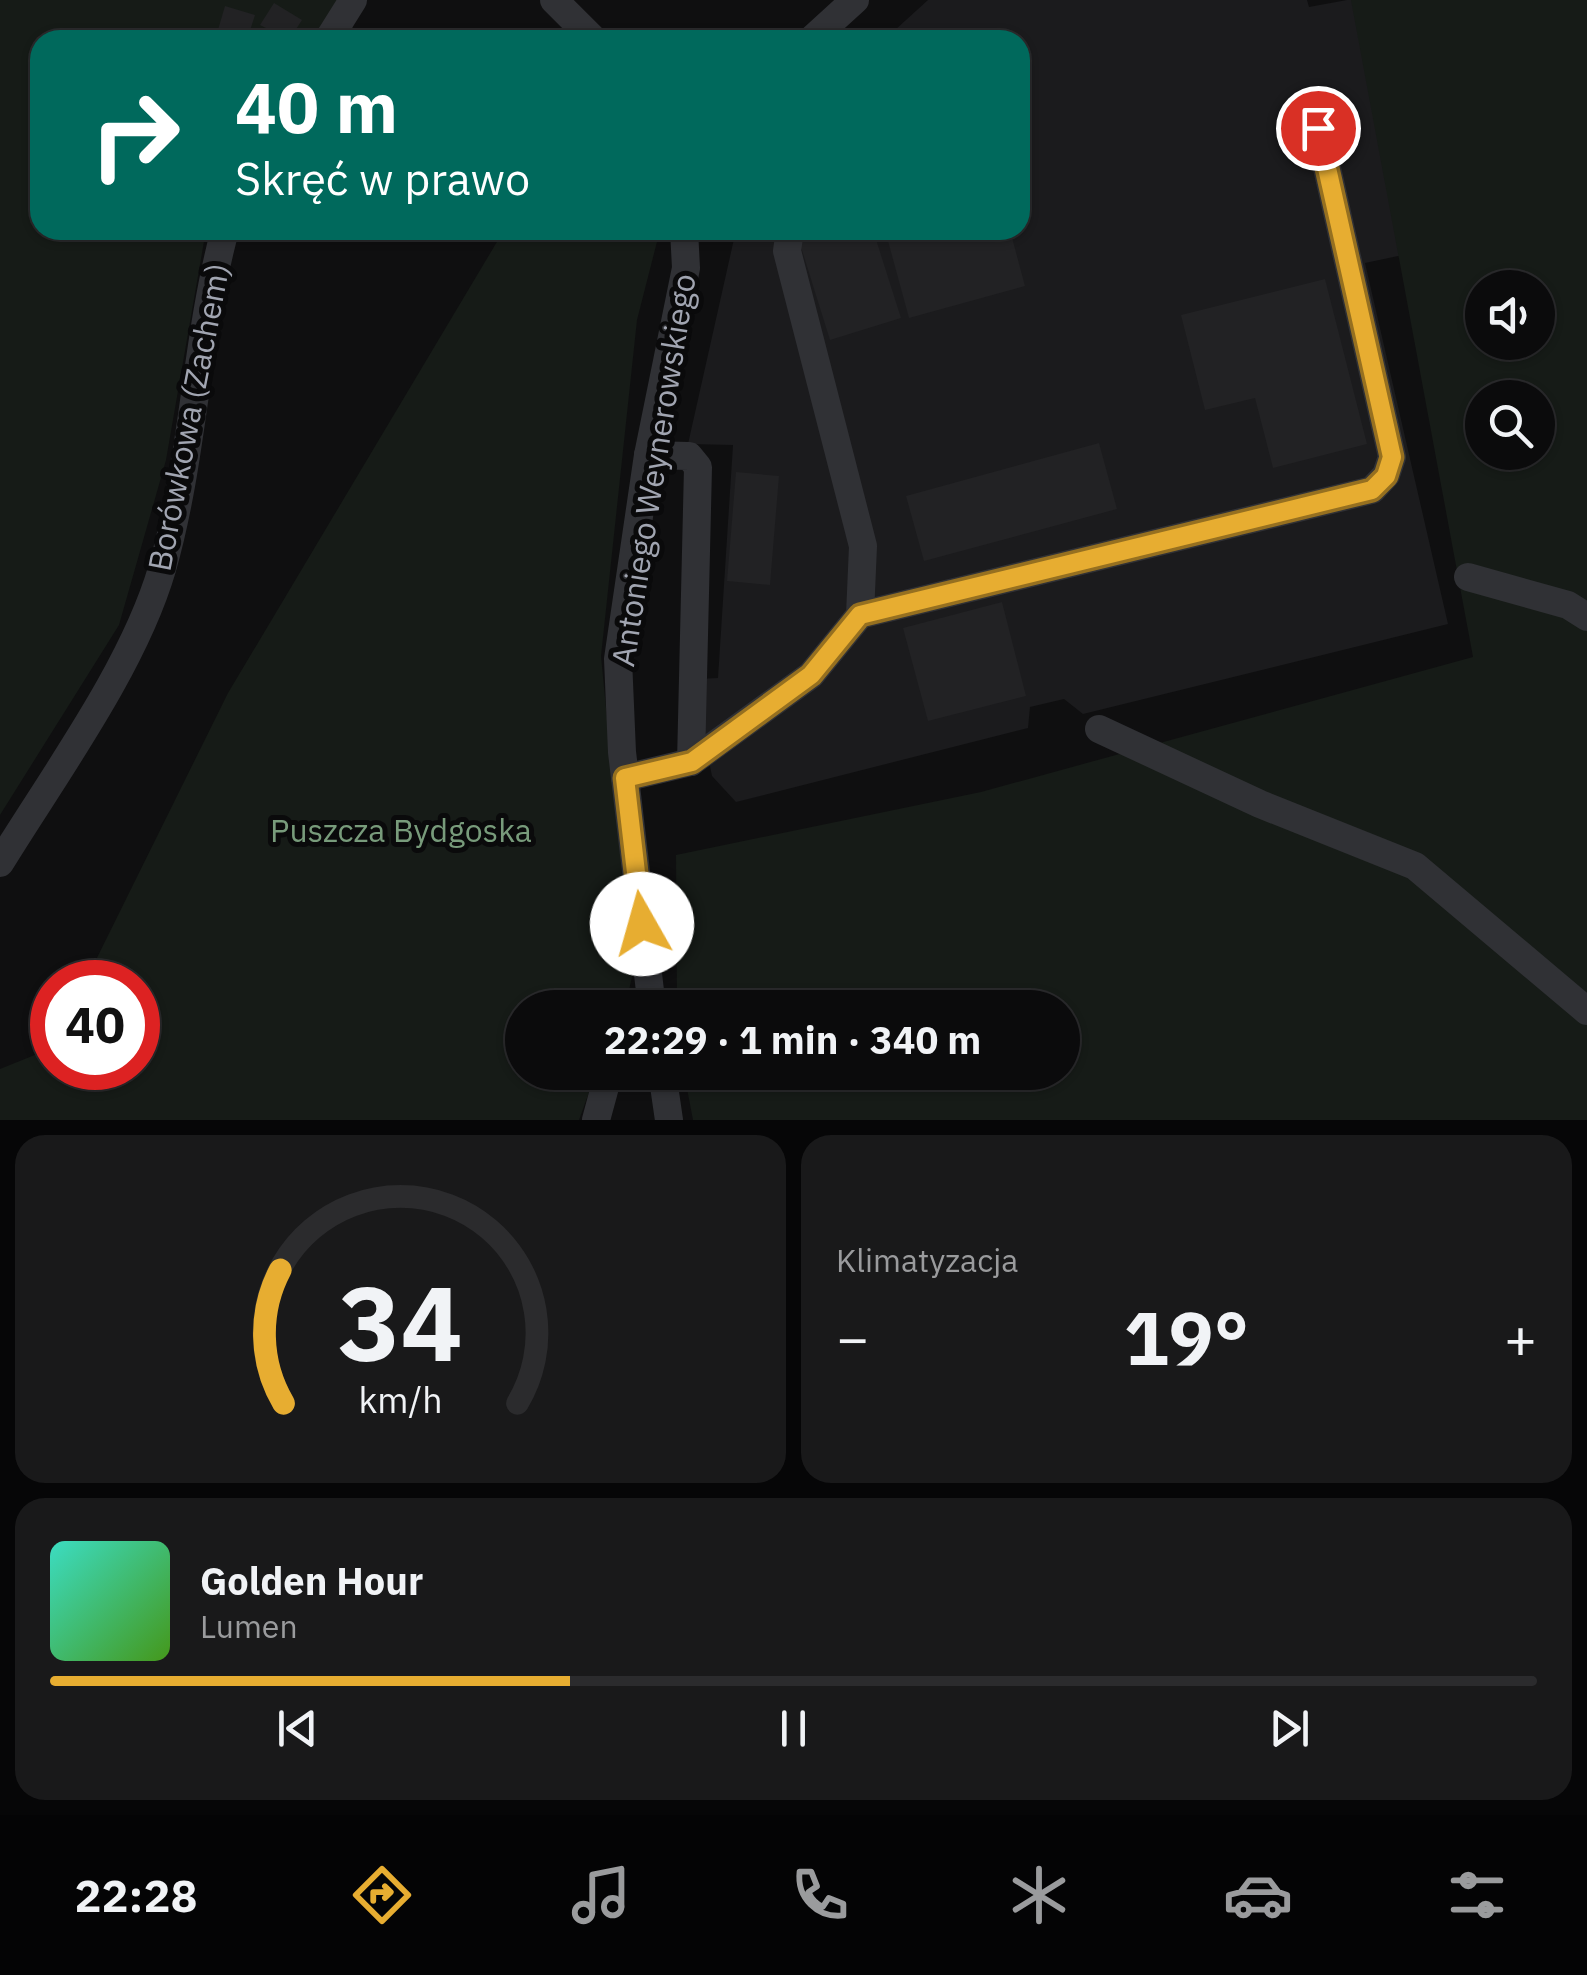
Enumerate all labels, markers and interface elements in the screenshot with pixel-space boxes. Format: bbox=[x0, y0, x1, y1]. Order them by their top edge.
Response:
text: 40 m bbox=[235, 61, 398, 152]
icon: right bbox=[70, 70, 200, 200]
pin bbox=[1276, 86, 1361, 171]
icon: arrive bbox=[1291, 101, 1346, 156]
text: Skręć w prawo bbox=[235, 149, 530, 207]
street label: Borówkowa (Zachem) bbox=[138, 260, 238, 574]
map controls bbox=[1465, 270, 1555, 470]
button: sound bbox=[1465, 270, 1555, 360]
street label: Antoniego Weynerowskiego bbox=[601, 271, 705, 669]
button: search bbox=[1465, 380, 1555, 470]
park label: Puszcza Bydgoska bbox=[270, 809, 532, 851]
position arrow bbox=[590, 872, 694, 976]
speed limit sign: 40 bbox=[30, 960, 160, 1090]
text: 22:29 · 1 min · 340 m bbox=[604, 1015, 981, 1064]
text: Klimatyzacja bbox=[836, 1239, 1018, 1281]
text: 34 bbox=[338, 1254, 463, 1390]
text: 19° bbox=[1124, 1288, 1249, 1386]
text: − bbox=[836, 1302, 869, 1373]
text: + bbox=[1504, 1302, 1537, 1373]
text: km/h bbox=[358, 1376, 443, 1423]
text: Golden Hour bbox=[200, 1556, 423, 1605]
text: Lumen bbox=[200, 1605, 298, 1647]
icon: previous bbox=[270, 1701, 325, 1756]
icon: pause bbox=[766, 1701, 821, 1756]
icon: next bbox=[1262, 1701, 1317, 1756]
icon: directions bbox=[347, 1860, 417, 1930]
icon: music bbox=[566, 1860, 636, 1930]
icon: phone bbox=[785, 1860, 855, 1930]
icon: climate bbox=[1004, 1860, 1074, 1930]
icon: car bbox=[1223, 1860, 1293, 1930]
icon: filters bbox=[1442, 1860, 1512, 1930]
text: 22:28 bbox=[75, 1866, 197, 1924]

